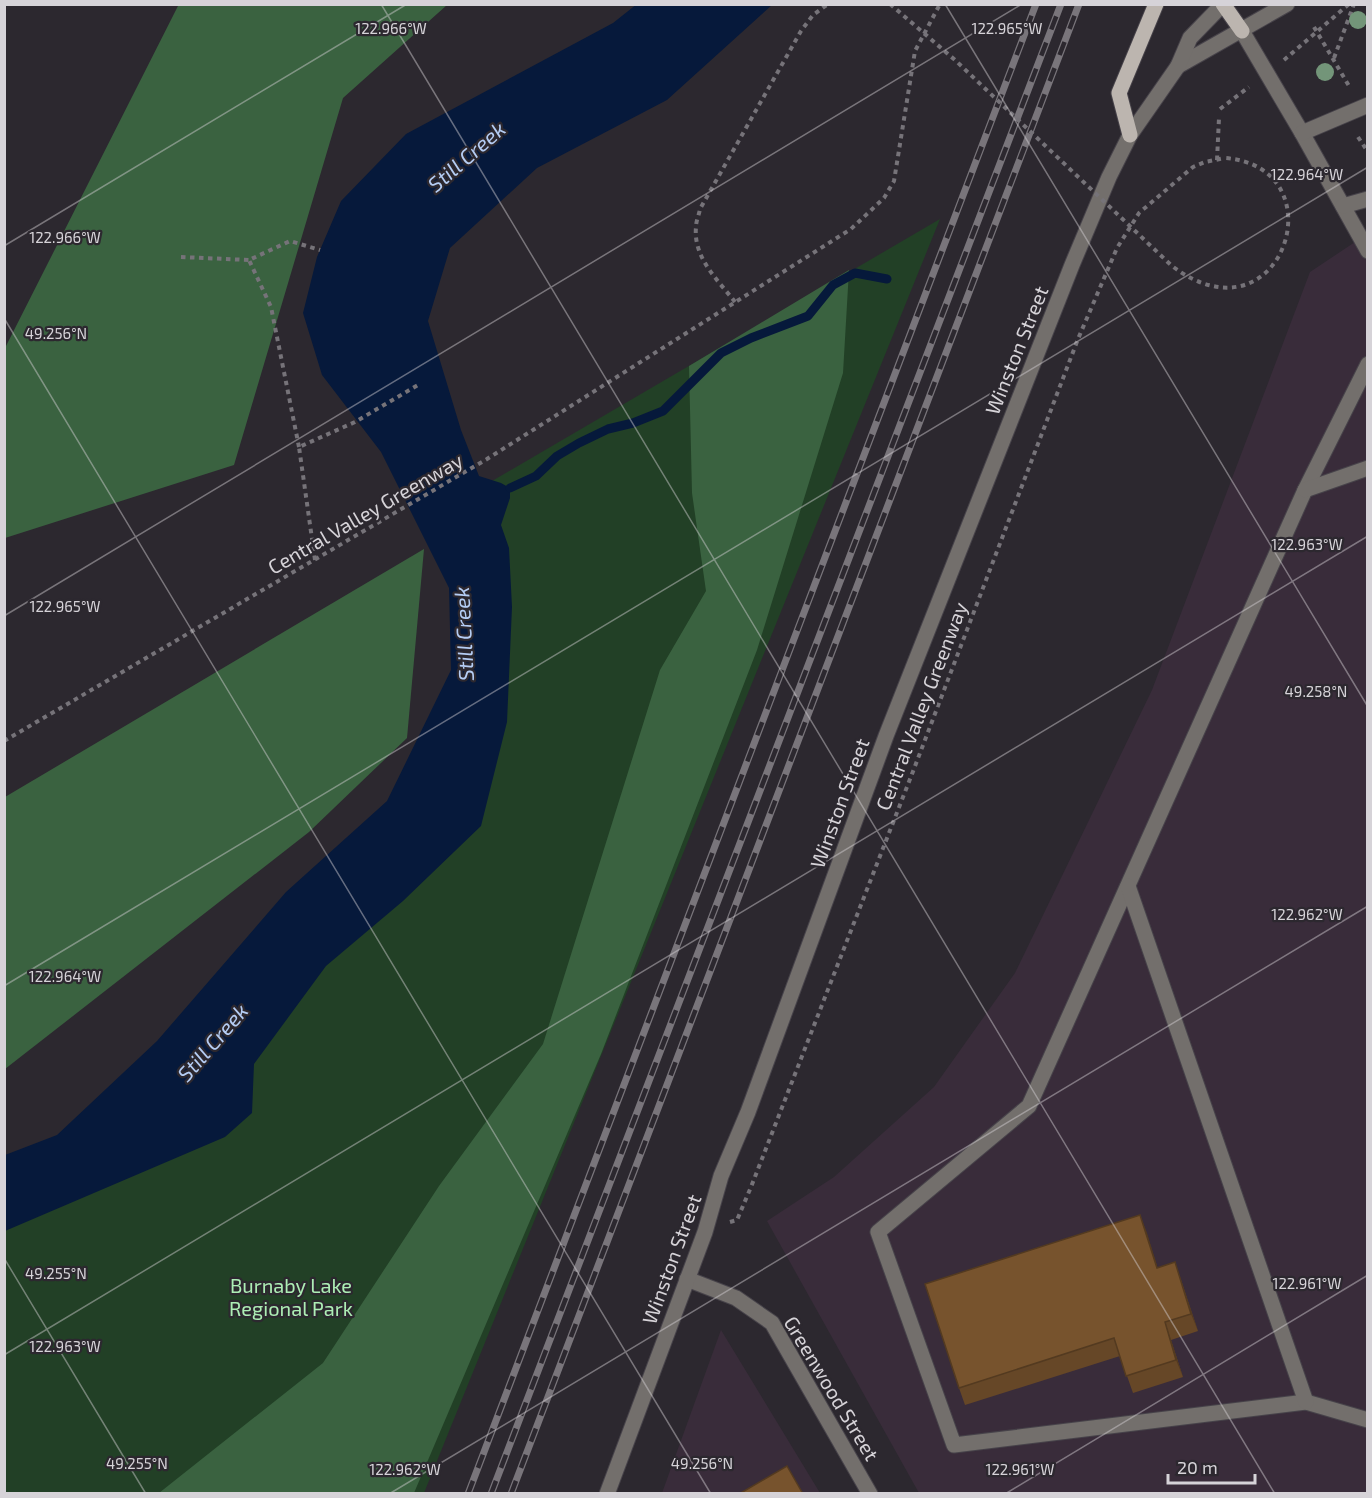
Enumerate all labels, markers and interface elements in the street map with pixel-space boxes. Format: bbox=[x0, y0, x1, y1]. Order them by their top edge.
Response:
text: 122.966°W bbox=[355, 19, 427, 37]
text: 122.965°W bbox=[971, 19, 1043, 37]
water label: Still Creek bbox=[422, 115, 510, 197]
text: 122.964°W bbox=[1271, 165, 1343, 183]
text: 122.966°W bbox=[29, 228, 101, 246]
street label: Winston Street bbox=[979, 282, 1053, 418]
text: 49.256°N bbox=[25, 324, 87, 342]
street label: Central Valley Greenway bbox=[263, 447, 467, 579]
text: 122.963°W bbox=[1271, 535, 1343, 553]
water label: Still Creek bbox=[448, 586, 478, 682]
text: 122.965°W bbox=[29, 597, 101, 615]
street label: Central Valley Greenway bbox=[870, 598, 972, 813]
text: 49.258°N bbox=[1285, 682, 1347, 700]
street label: Winston Street bbox=[804, 734, 874, 871]
text: 122.962°W bbox=[1271, 905, 1343, 923]
text: 122.964°W bbox=[29, 967, 101, 985]
water label: Still Creek bbox=[171, 998, 253, 1086]
street label: Winston Street bbox=[636, 1190, 706, 1327]
text: 49.255°N bbox=[25, 1264, 87, 1282]
park label: Burnaby Lake Regional Park bbox=[229, 1273, 353, 1320]
text: 122.961°W bbox=[1272, 1274, 1342, 1292]
street label: Greenwood Street bbox=[779, 1312, 885, 1465]
text: 122.963°W bbox=[29, 1337, 101, 1355]
scale bar bbox=[1168, 1447, 1255, 1485]
text: 49.255°N bbox=[106, 1454, 168, 1472]
text: 49.256°N bbox=[671, 1454, 733, 1472]
text: 20 m bbox=[1177, 1456, 1218, 1478]
text: 122.962°W bbox=[369, 1460, 441, 1478]
text: 122.961°W bbox=[985, 1460, 1055, 1478]

